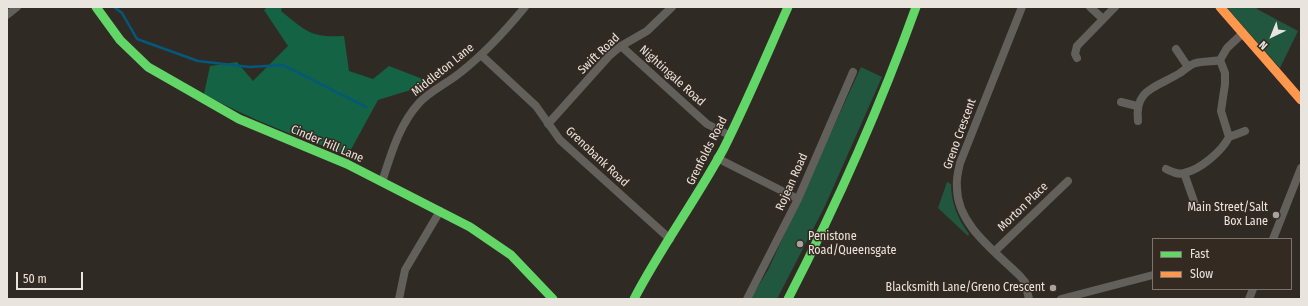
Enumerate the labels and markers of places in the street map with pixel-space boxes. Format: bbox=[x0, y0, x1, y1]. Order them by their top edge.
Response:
place label: Main Street/Salt Box Lane bbox=[1187, 201, 1268, 229]
marker: Main Street/Salt Box Lane bbox=[1271, 210, 1281, 220]
place label: Penistone Road/Queensgate bbox=[808, 230, 896, 258]
marker: Penistone Road/Queensgate bbox=[795, 239, 805, 249]
place label: Blacksmith Lane/Greno Crescent bbox=[886, 281, 1045, 295]
marker: Blacksmith Lane/Greno Crescent bbox=[1048, 283, 1058, 293]

